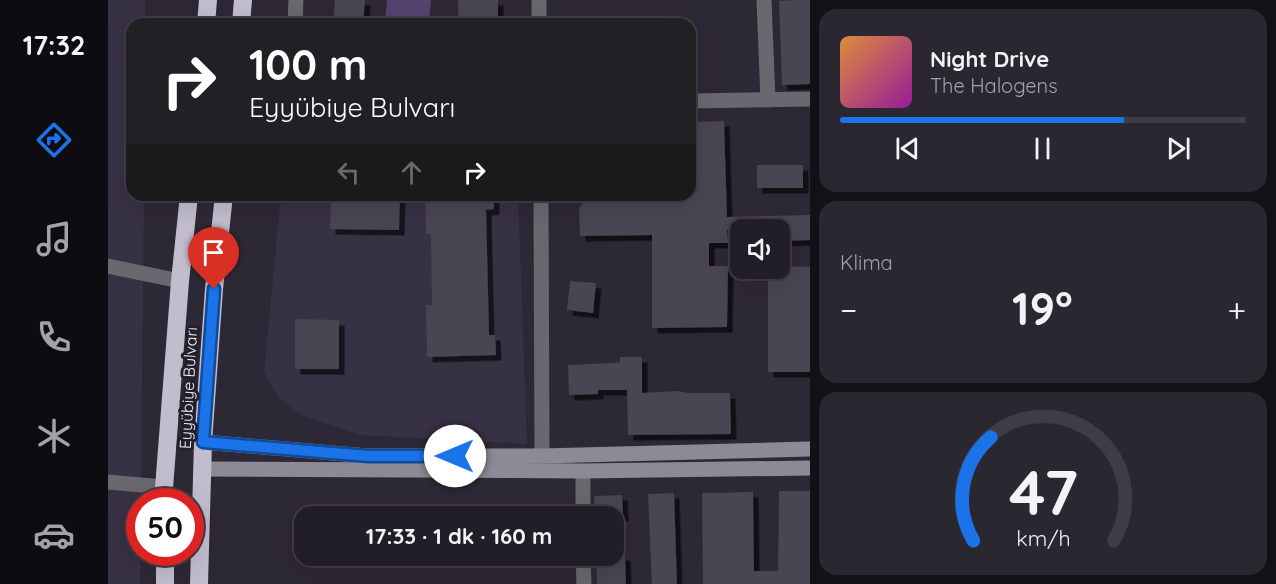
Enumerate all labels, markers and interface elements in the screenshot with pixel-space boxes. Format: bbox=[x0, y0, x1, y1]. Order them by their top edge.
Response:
text: 17:32 bbox=[23, 28, 85, 62]
text: 100 m bbox=[249, 38, 367, 91]
icon: right bbox=[150, 42, 228, 120]
text: Night Drive bbox=[930, 45, 1049, 73]
text: The Halogens bbox=[930, 73, 1058, 98]
text: Eyyübiye Bulvarı bbox=[249, 90, 455, 124]
icon: directions bbox=[33, 119, 75, 161]
icon: previous bbox=[891, 132, 924, 165]
icon: pause bbox=[1026, 132, 1059, 165]
icon: next bbox=[1162, 132, 1195, 165]
icon: left bbox=[332, 156, 365, 189]
icon: ahead bbox=[395, 156, 428, 189]
icon: right bbox=[458, 156, 491, 189]
icon: music bbox=[33, 218, 75, 260]
map controls bbox=[730, 219, 790, 279]
button: sound bbox=[730, 219, 790, 279]
pin bbox=[188, 227, 239, 289]
icon: arrive bbox=[197, 236, 230, 269]
text: Klima bbox=[840, 250, 893, 275]
text: 19° bbox=[1012, 280, 1073, 336]
text: − bbox=[840, 289, 857, 330]
text: + bbox=[1227, 289, 1246, 330]
icon: phone bbox=[33, 316, 75, 358]
street label: Eyyübiye Bulvarı bbox=[175, 326, 201, 450]
icon: climate bbox=[33, 415, 75, 457]
position arrow bbox=[423, 424, 487, 488]
text: 47 bbox=[1008, 453, 1078, 531]
speed limit sign: 50 bbox=[126, 488, 204, 566]
icon: car bbox=[33, 514, 75, 556]
text: 17:33 · 1 dk · 160 m bbox=[366, 522, 552, 550]
text: km/h bbox=[1016, 525, 1070, 551]

